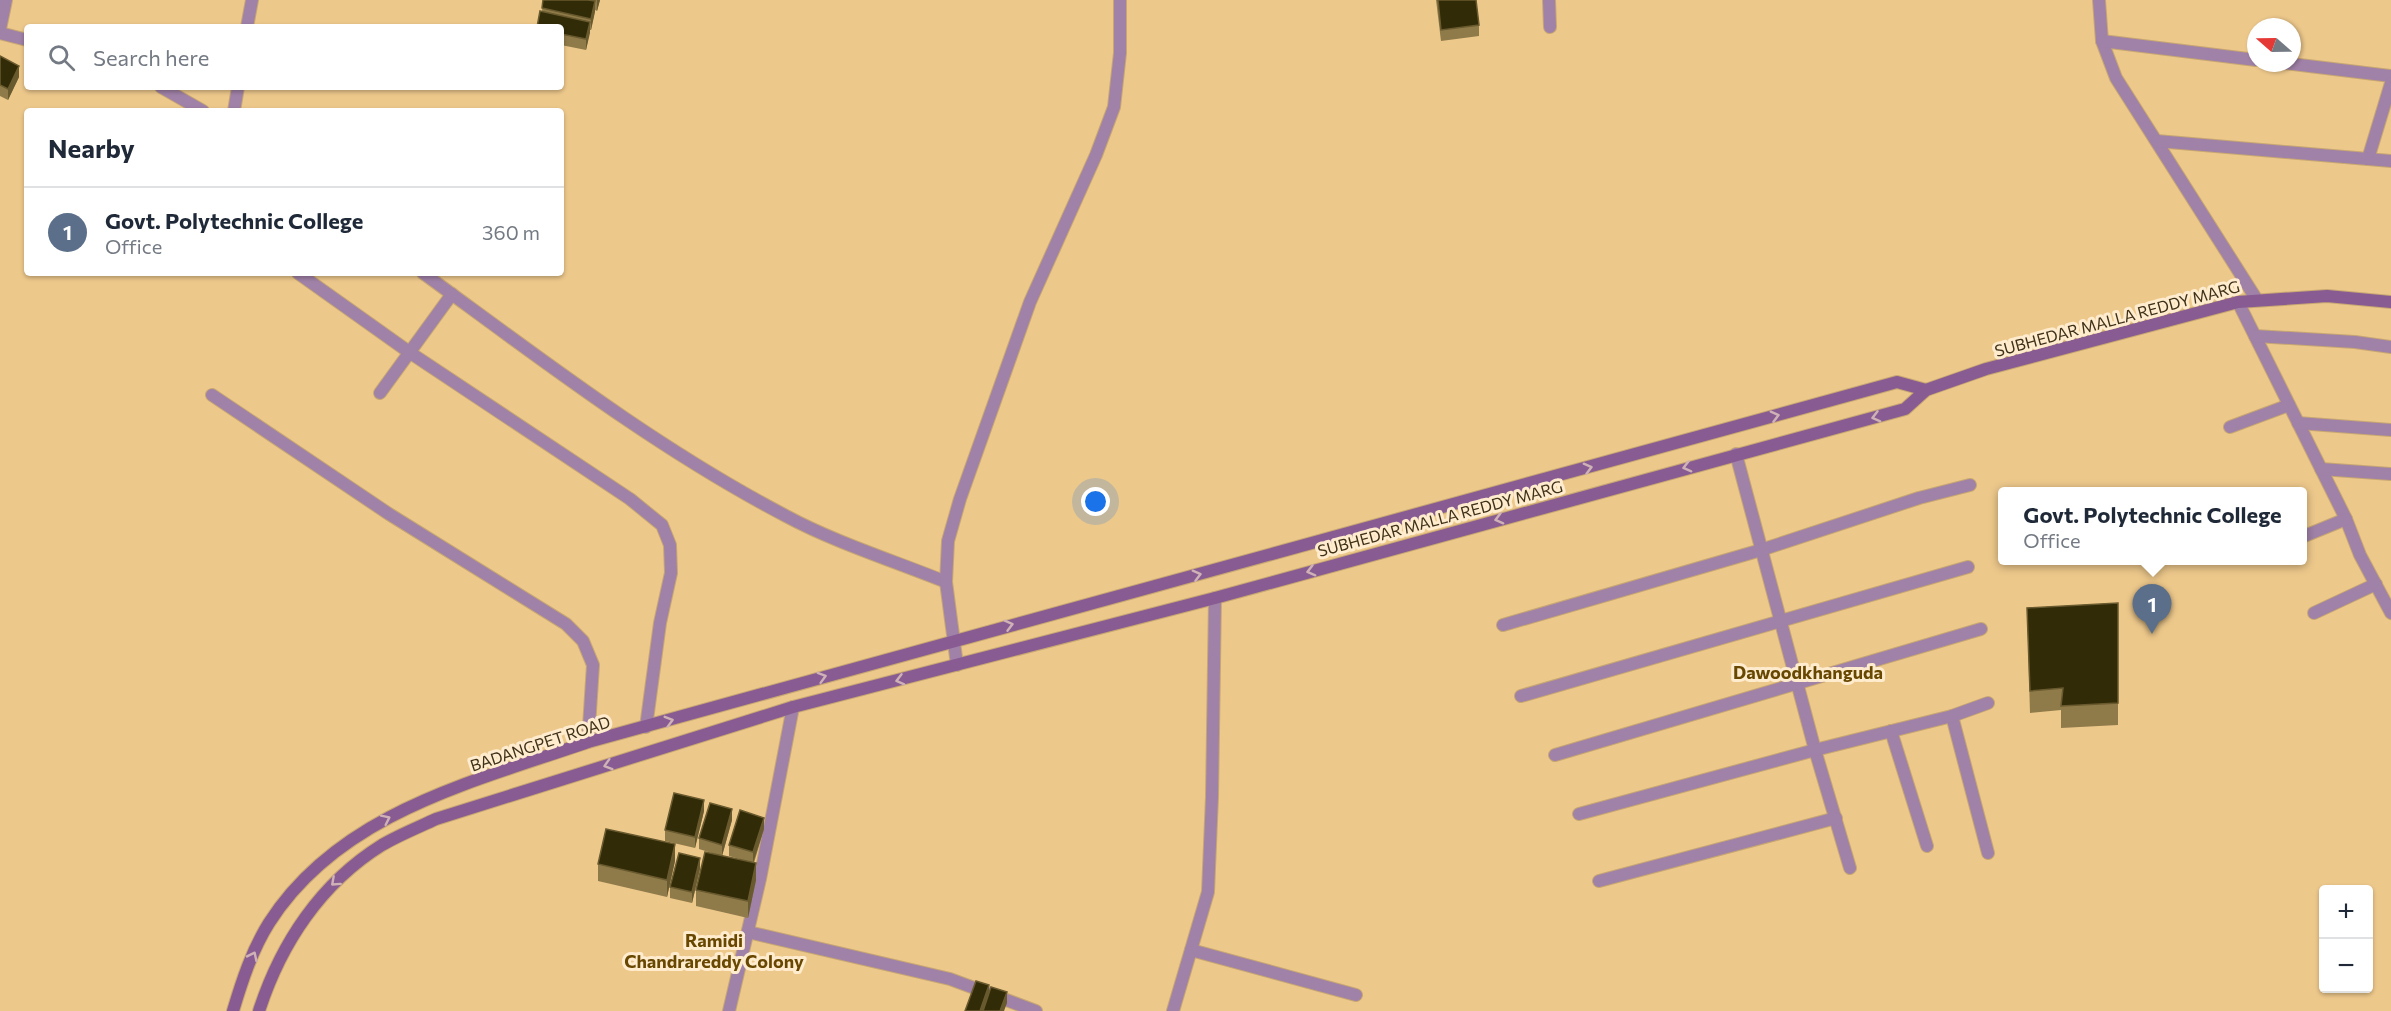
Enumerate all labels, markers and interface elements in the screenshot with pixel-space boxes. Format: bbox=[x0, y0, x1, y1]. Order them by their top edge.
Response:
north arrow bbox=[2247, 18, 2301, 72]
search box bbox=[24, 24, 564, 90]
icon: search bbox=[45, 41, 78, 74]
text: Search here bbox=[93, 44, 209, 71]
text: Nearby bbox=[48, 132, 135, 163]
text: Govt. Polytechnic College bbox=[105, 207, 363, 234]
text: 1 bbox=[63, 220, 72, 244]
text: 360 m bbox=[482, 220, 540, 244]
text: Office bbox=[105, 234, 162, 258]
street label: SUBHEDAR MALLA REDDY MARG bbox=[1992, 276, 2242, 360]
one-way arrow bbox=[1871, 409, 1881, 422]
one-way arrow bbox=[1770, 410, 1780, 423]
one-way arrow bbox=[1682, 460, 1693, 472]
one-way arrow bbox=[1582, 462, 1592, 475]
street label: SUBHEDAR MALLA REDDY MARG bbox=[1315, 476, 1565, 560]
your location bbox=[1081, 487, 1110, 516]
popup bbox=[1998, 487, 2307, 565]
text: Govt. Polytechnic College bbox=[2023, 501, 2282, 528]
one-way arrow bbox=[1494, 512, 1505, 524]
text: Office bbox=[2023, 528, 2081, 552]
one-way arrow bbox=[1306, 564, 1317, 576]
one-way arrow bbox=[1192, 570, 1202, 583]
pin: 1 bbox=[2132, 584, 2172, 634]
one-way arrow bbox=[1003, 620, 1013, 633]
district label: Dawoodkhanguda bbox=[1733, 661, 1883, 683]
one-way arrow bbox=[817, 671, 827, 684]
one-way arrow bbox=[896, 672, 906, 685]
street label: BADANGPET ROAD bbox=[468, 711, 612, 775]
one-way arrow bbox=[663, 716, 673, 728]
one-way arrow bbox=[603, 758, 614, 770]
one-way arrow bbox=[379, 814, 390, 826]
one-way arrow bbox=[331, 875, 342, 886]
map controls bbox=[2319, 885, 2373, 993]
button: + bbox=[2319, 885, 2373, 939]
district label: Ramidi Chandrareddy Colony bbox=[624, 929, 804, 972]
button: − bbox=[2319, 939, 2373, 993]
one-way arrow bbox=[245, 952, 257, 963]

